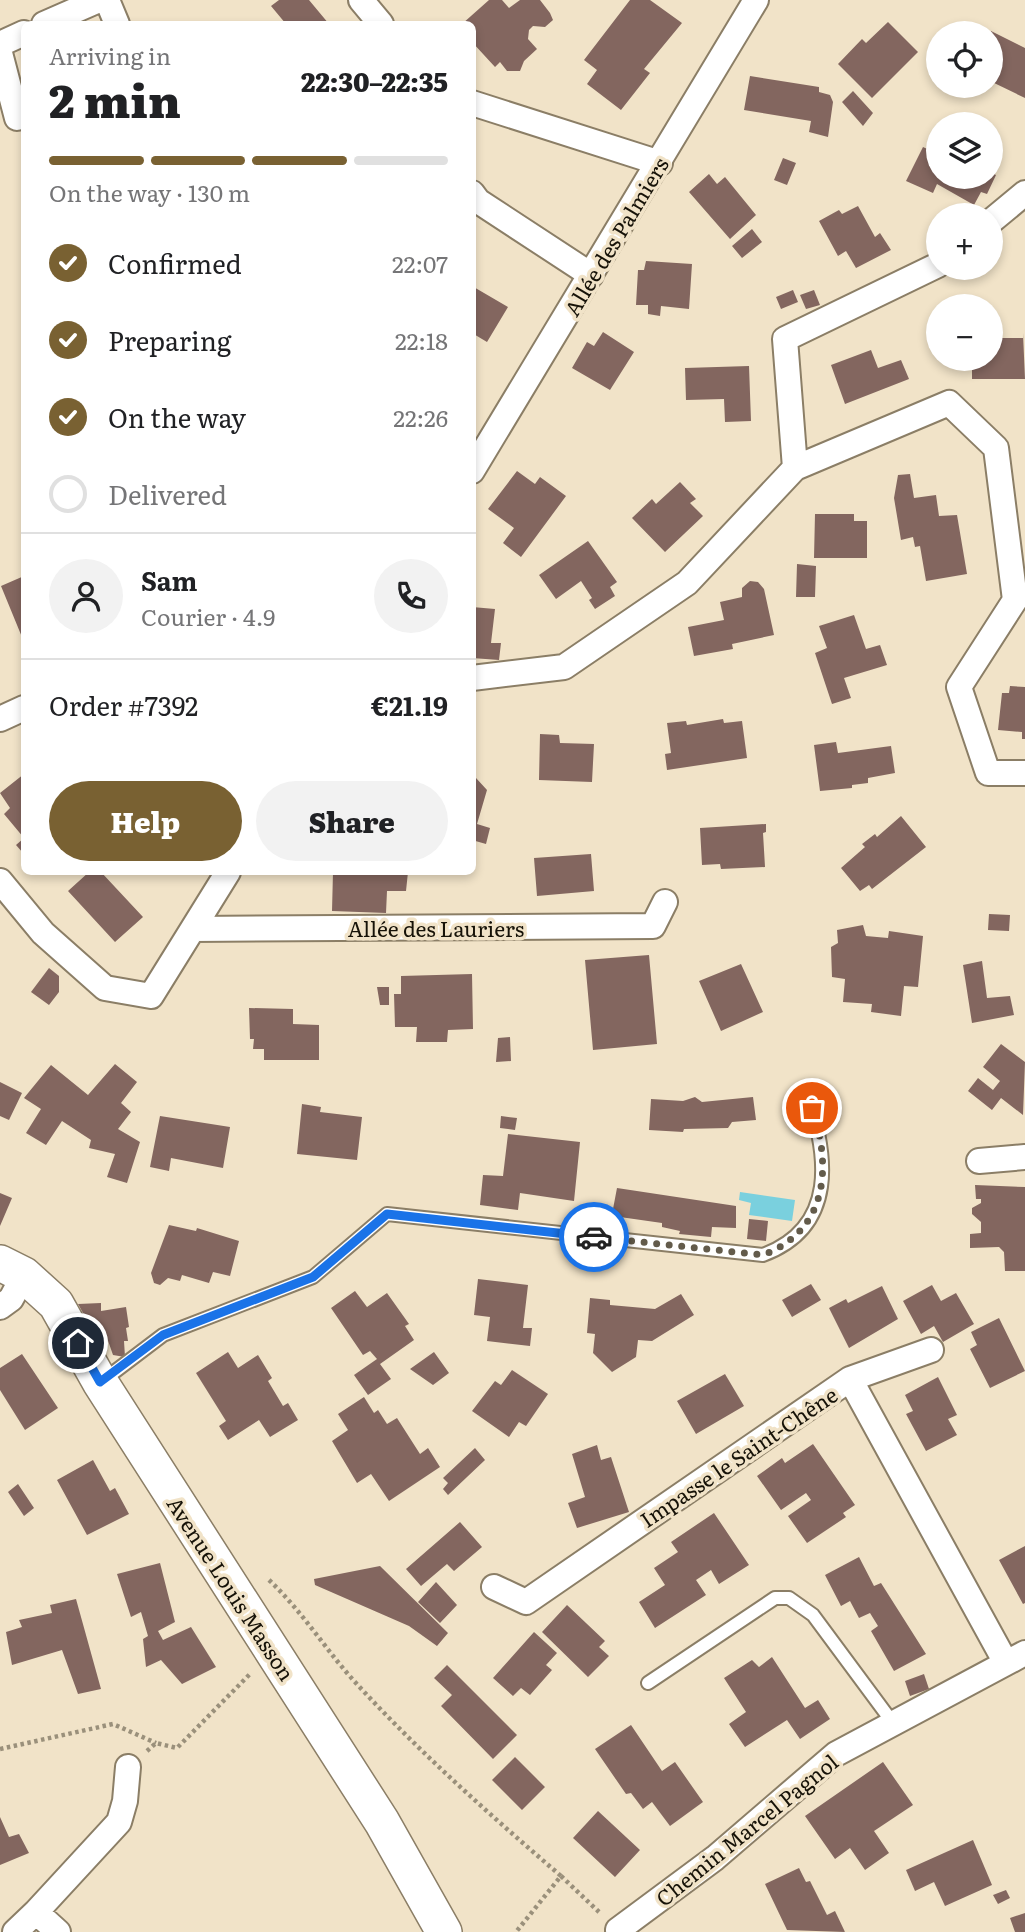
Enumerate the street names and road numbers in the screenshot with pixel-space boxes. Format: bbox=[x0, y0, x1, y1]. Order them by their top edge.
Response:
street label: Allée des Palmiers bbox=[555, 151, 675, 321]
street label: Allée des Lauriers bbox=[348, 912, 524, 943]
street label: Impasse le Saint-Chêne bbox=[633, 1378, 843, 1534]
street label: Avenue Louis Masson bbox=[161, 1490, 303, 1686]
street label: Chemin Marcel Pagnol bbox=[648, 1746, 844, 1912]

